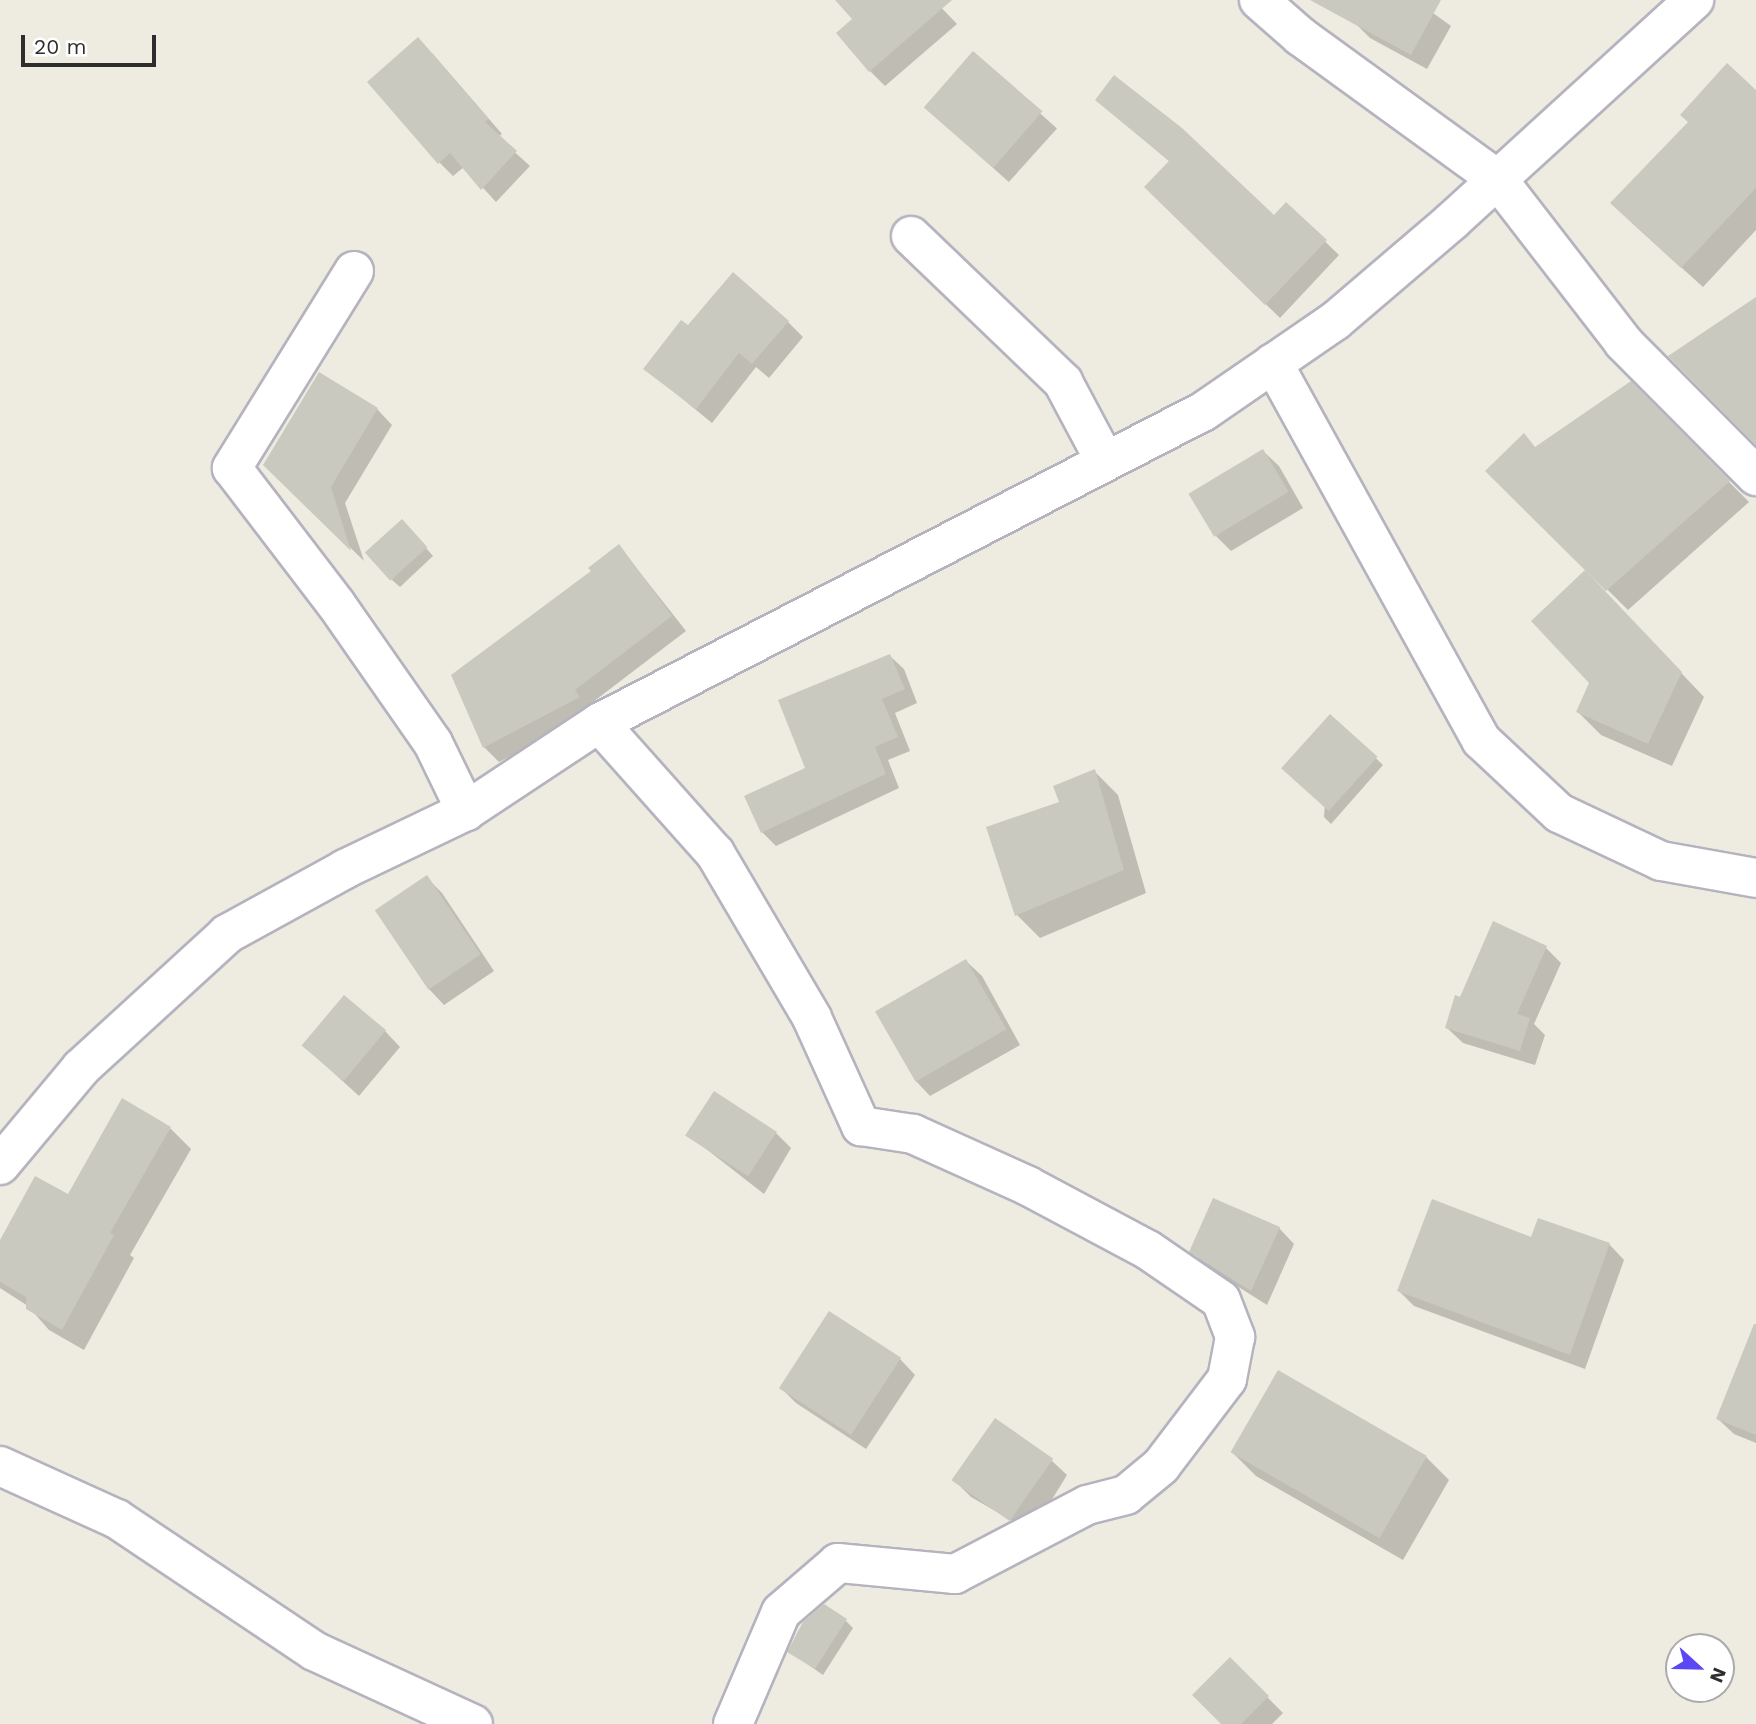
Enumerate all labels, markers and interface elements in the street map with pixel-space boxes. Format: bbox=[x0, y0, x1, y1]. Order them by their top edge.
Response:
scale bar bbox=[24, 21, 159, 65]
text: 20 m bbox=[34, 34, 86, 59]
north arrow bbox=[1665, 1633, 1735, 1703]
text: N bbox=[1705, 1664, 1731, 1686]

